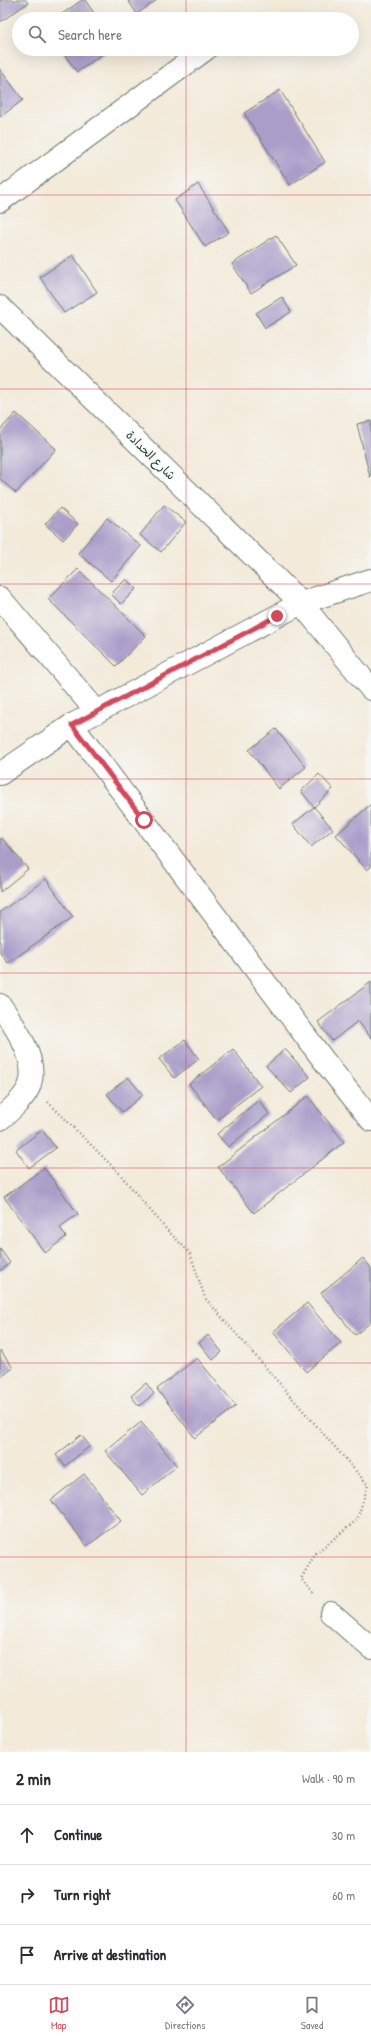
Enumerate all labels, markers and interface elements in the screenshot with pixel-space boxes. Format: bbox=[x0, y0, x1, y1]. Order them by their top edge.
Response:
search box bbox=[12, 12, 359, 56]
icon: search bbox=[26, 23, 48, 45]
text: Search here bbox=[58, 24, 122, 45]
street label: شارع الحدادة bbox=[122, 427, 179, 484]
route end bbox=[268, 607, 286, 625]
route start bbox=[135, 811, 153, 829]
text: 2 min bbox=[16, 1767, 51, 1790]
text: Walk · 90 m bbox=[302, 1769, 355, 1787]
icon: ahead bbox=[16, 1824, 38, 1846]
text: Continue bbox=[54, 1824, 102, 1845]
text: 30 m bbox=[332, 1826, 355, 1844]
icon: right bbox=[16, 1884, 38, 1906]
text: Turn right bbox=[54, 1884, 110, 1905]
text: 60 m bbox=[332, 1886, 355, 1904]
icon: arrive bbox=[16, 1944, 38, 1966]
text: Arrive at destination bbox=[54, 1944, 166, 1965]
tab: Map bbox=[48, 1994, 70, 2032]
tab: Directions bbox=[165, 1994, 206, 2032]
tab: Saved bbox=[301, 1994, 323, 2032]

